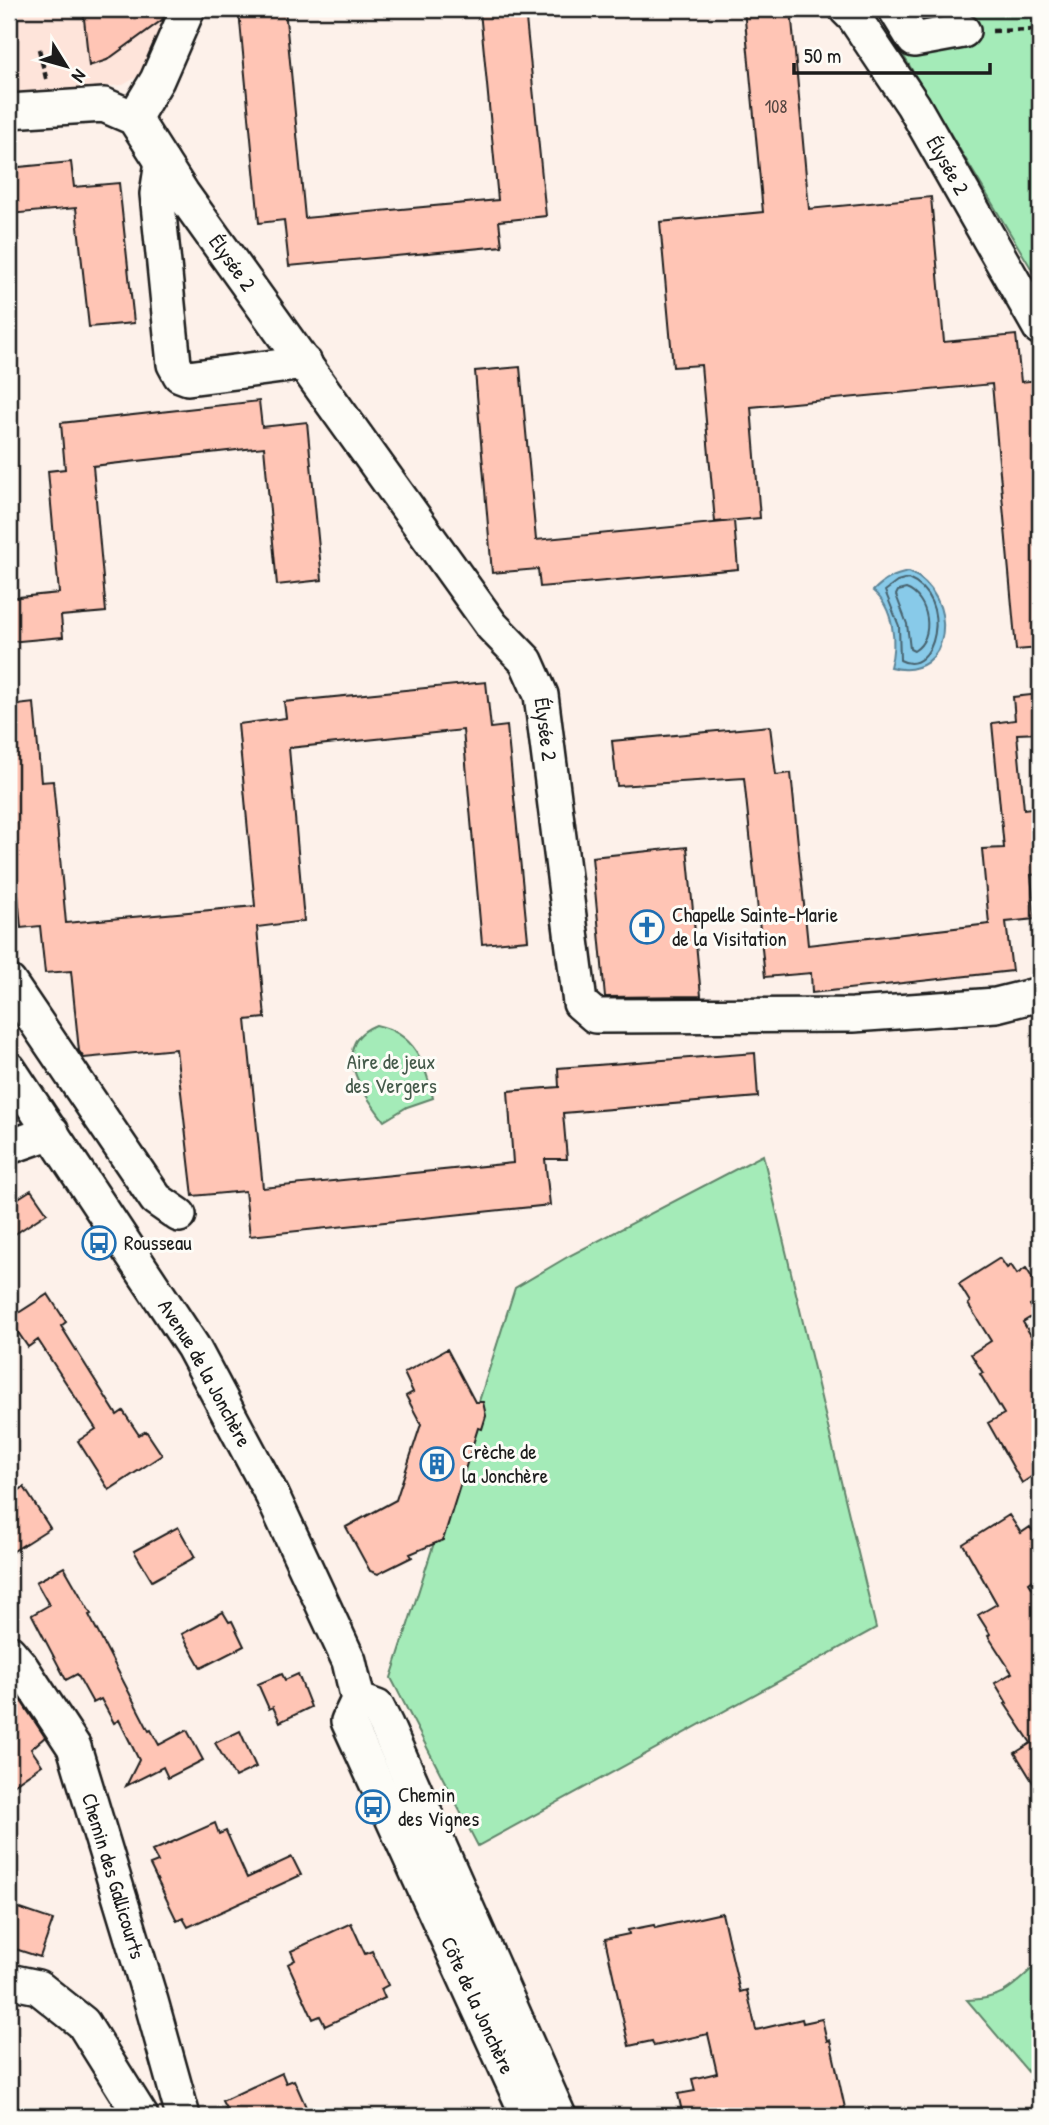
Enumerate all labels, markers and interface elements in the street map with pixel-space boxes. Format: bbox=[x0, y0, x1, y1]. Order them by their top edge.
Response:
north arrow bbox=[32, 32, 102, 102]
scale bar bbox=[794, 32, 990, 76]
text: 50 m bbox=[804, 41, 841, 70]
text: N bbox=[66, 64, 93, 88]
house number: 108 bbox=[765, 94, 787, 119]
street label: Élysée 2 bbox=[920, 131, 976, 200]
street label: Élysée 2 bbox=[202, 229, 263, 297]
street label: Élysée 2 bbox=[527, 696, 564, 763]
place label: Chapelle Sainte-Marie de la Visitation bbox=[672, 900, 838, 953]
church icon: Chapelle Sainte-Marie de la Visitation bbox=[628, 908, 666, 946]
park label: Aire de jeux des Vergers bbox=[345, 1047, 437, 1100]
bus stop icon: Rousseau bbox=[80, 1224, 118, 1262]
place label: Rousseau bbox=[124, 1228, 192, 1257]
street label: Avenue de la Jonchère bbox=[151, 1293, 259, 1452]
place label: Crèche de la Jonchère bbox=[462, 1437, 548, 1490]
building icon: Crèche de la Jonchère bbox=[418, 1445, 456, 1483]
place label: Chemin des Vignes bbox=[398, 1780, 479, 1833]
bus stop icon: Chemin des Vignes bbox=[354, 1788, 392, 1826]
street label: Chemin des Gallicourts bbox=[75, 1789, 152, 1962]
street label: Côte de la Jonchère bbox=[434, 1932, 522, 2079]

